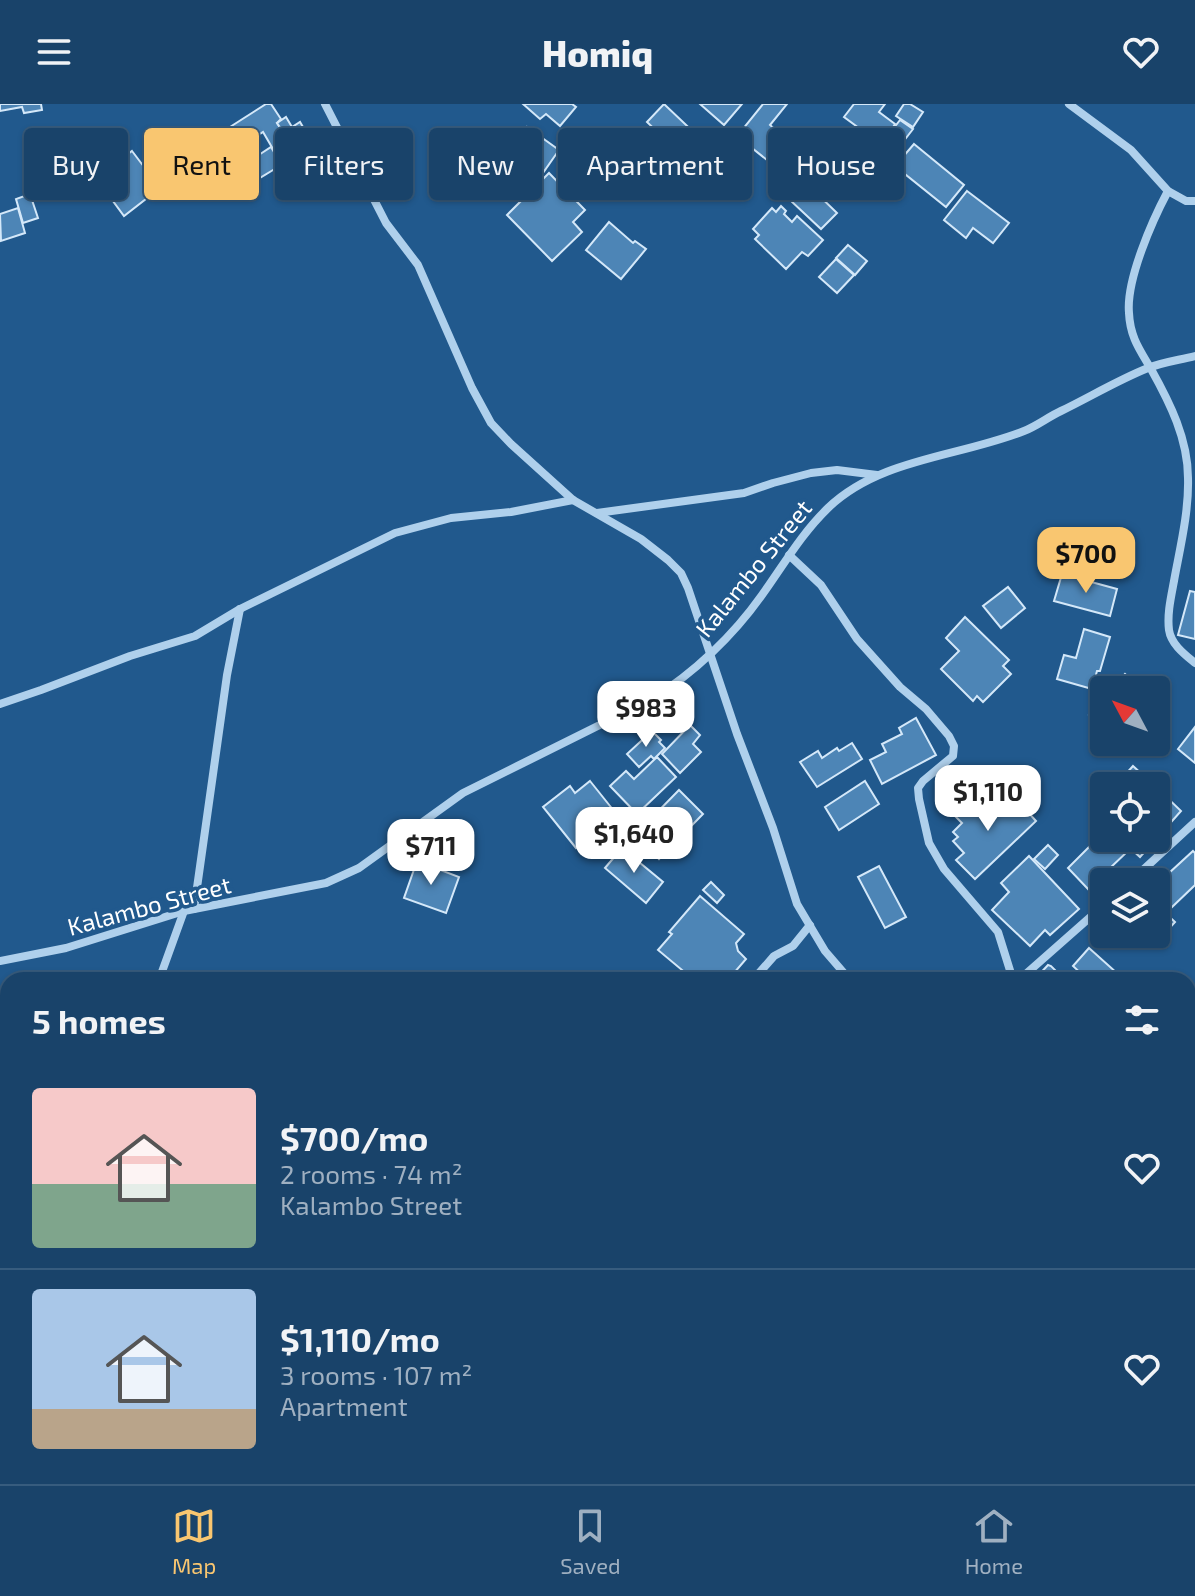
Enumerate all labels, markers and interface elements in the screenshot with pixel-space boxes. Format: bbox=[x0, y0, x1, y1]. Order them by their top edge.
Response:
icon: menu bbox=[32, 30, 76, 74]
icon: heart bbox=[1119, 30, 1163, 74]
text: Homiq bbox=[542, 31, 653, 74]
chip: Buy bbox=[24, 128, 128, 200]
chip: Rent bbox=[144, 128, 259, 200]
chip: Filters bbox=[275, 128, 413, 200]
chip: New bbox=[429, 128, 542, 200]
chip: Apartment bbox=[558, 128, 752, 200]
chip: House bbox=[768, 128, 904, 200]
street label: Kalambo Street bbox=[689, 494, 817, 642]
pin: $700 bbox=[1039, 527, 1133, 595]
text: $700 bbox=[1055, 537, 1117, 568]
north arrow bbox=[1090, 676, 1170, 756]
map controls bbox=[1090, 676, 1170, 948]
pin: $983 bbox=[599, 681, 693, 749]
text: $983 bbox=[615, 691, 677, 722]
pin: $1,110 bbox=[923, 765, 1053, 833]
button: locate bbox=[1090, 772, 1170, 852]
text: $1,110 bbox=[953, 775, 1023, 806]
pin: $1,640 bbox=[569, 807, 699, 875]
text: $1,640 bbox=[594, 817, 674, 848]
pin: $711 bbox=[384, 819, 478, 887]
text: $711 bbox=[405, 829, 457, 860]
button: layers bbox=[1090, 868, 1170, 948]
street label: Kalambo Street bbox=[64, 869, 234, 941]
icon: filters bbox=[1120, 998, 1164, 1042]
text: 5 homes bbox=[32, 1000, 166, 1041]
text: $700/mo bbox=[280, 1117, 428, 1158]
icon: home bbox=[96, 1120, 192, 1216]
icon: heart bbox=[1120, 1146, 1164, 1190]
text: 2 rooms · 74 m² bbox=[280, 1158, 462, 1189]
text: Kalambo Street bbox=[280, 1189, 462, 1220]
text: $1,110/mo bbox=[280, 1318, 440, 1359]
icon: home bbox=[96, 1321, 192, 1417]
icon: heart bbox=[1120, 1347, 1164, 1391]
text: 3 rooms · 107 m² bbox=[280, 1359, 472, 1390]
text: Apartment bbox=[280, 1390, 408, 1421]
tab: Map bbox=[172, 1504, 216, 1578]
tab: Saved bbox=[560, 1504, 621, 1578]
tab: Home bbox=[965, 1504, 1023, 1578]

